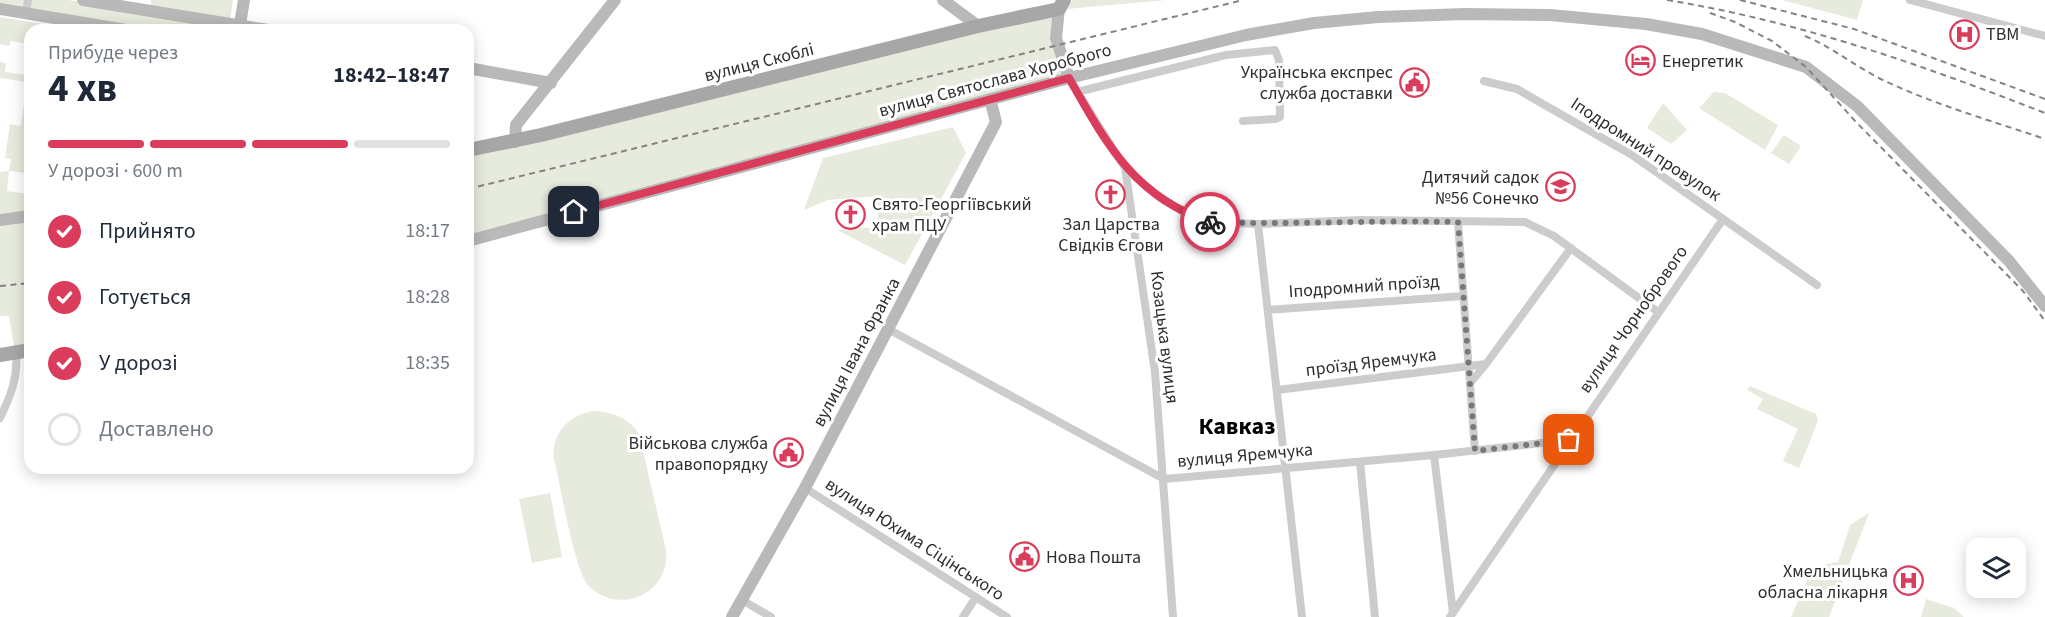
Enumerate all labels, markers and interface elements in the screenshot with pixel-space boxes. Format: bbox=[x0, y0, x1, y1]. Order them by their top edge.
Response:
hospital icon: ТВМ bbox=[1949, 18, 1981, 50]
place label: ТВМ bbox=[1986, 22, 2019, 47]
street label: вулиця Скоблі bbox=[702, 37, 817, 88]
street label: вулиця Святослава Хороброго bbox=[876, 37, 1114, 124]
text: Прибуде через bbox=[48, 39, 178, 67]
hotel icon: Енергетик bbox=[1625, 45, 1657, 77]
place label: Енергетик bbox=[1662, 49, 1743, 74]
text: 18:42–18:47 bbox=[333, 59, 450, 91]
place label: Українська експрес служба доставки bbox=[1241, 60, 1393, 106]
text: 4 хв bbox=[48, 61, 117, 117]
public building icon: Українська експрес служба доставки bbox=[1398, 66, 1430, 98]
street label: Іподромний провулок bbox=[1566, 91, 1726, 208]
text: У дорозі · 600 m bbox=[48, 157, 183, 185]
place label: Дитячий садок №56 Сонечко bbox=[1422, 165, 1539, 211]
school or university icon: Дитячий садок №56 Сонечко bbox=[1544, 171, 1576, 203]
church icon: Зал Царства Свідків Єгови bbox=[1095, 179, 1127, 211]
pin bbox=[548, 186, 599, 237]
place label: Свято-Георгіївський храм ПЦУ bbox=[872, 192, 1032, 238]
courier bbox=[1180, 192, 1240, 252]
icon: home bbox=[557, 195, 590, 228]
church icon: Свято-Георгіївський храм ПЦУ bbox=[835, 198, 867, 230]
icon: bike bbox=[1194, 206, 1227, 239]
place label: Зал Царства Свідків Єгови bbox=[1058, 212, 1164, 258]
icon: check bbox=[48, 215, 81, 248]
text: Прийнято bbox=[99, 215, 196, 247]
text: 18:17 bbox=[405, 217, 450, 245]
street label: вулиця Чорнобрового bbox=[1573, 240, 1694, 398]
street label: Козацька вулиця bbox=[1144, 269, 1185, 405]
street label: Іподромний проїзд bbox=[1288, 269, 1441, 304]
street label: вулиця Івана Франка bbox=[807, 273, 906, 431]
icon: check bbox=[48, 281, 81, 314]
text: Готується bbox=[99, 281, 191, 313]
text: 18:28 bbox=[405, 283, 450, 311]
street label: проїзд Яремчука bbox=[1304, 342, 1438, 383]
icon: check bbox=[48, 347, 81, 380]
text: У дорозі bbox=[99, 347, 178, 379]
text: 18:35 bbox=[405, 349, 450, 377]
district label: Кавказ bbox=[1198, 409, 1276, 444]
text: Доставлено bbox=[99, 413, 214, 445]
pin bbox=[1543, 414, 1594, 465]
icon: bag bbox=[1552, 423, 1585, 456]
place label: Військова служба правопорядку bbox=[628, 431, 769, 477]
public building icon: Військова служба правопорядку bbox=[773, 437, 805, 469]
street label: вулиця Яремчука bbox=[1176, 437, 1314, 474]
street label: вулиця Юхима Сіцінського bbox=[820, 472, 1009, 607]
map controls bbox=[1966, 538, 2026, 598]
button: layers bbox=[1966, 538, 2026, 598]
public building icon: Нова Пошта bbox=[1009, 541, 1041, 573]
place label: Нова Пошта bbox=[1046, 545, 1141, 570]
place label: Хмельницька обласна лікарня bbox=[1758, 559, 1888, 605]
hospital icon: Хмельницька обласна лікарня bbox=[1893, 565, 1925, 597]

